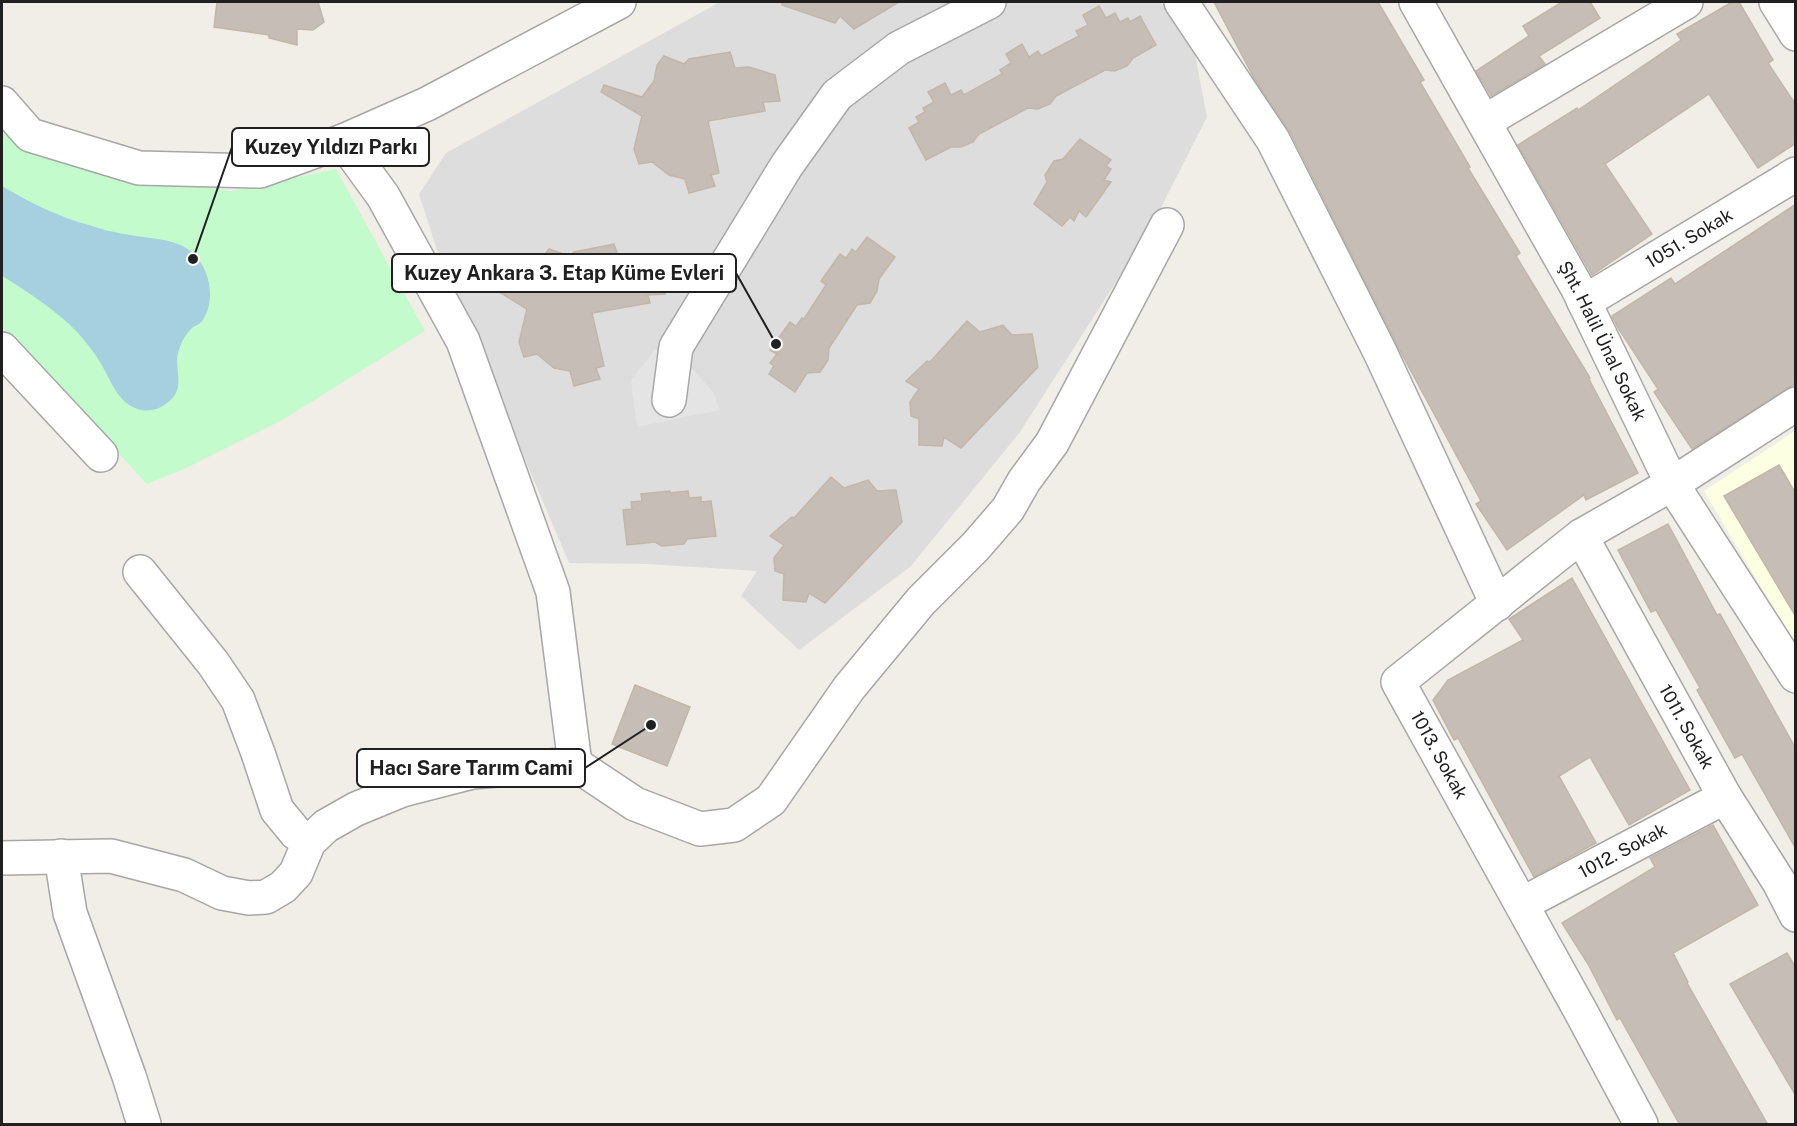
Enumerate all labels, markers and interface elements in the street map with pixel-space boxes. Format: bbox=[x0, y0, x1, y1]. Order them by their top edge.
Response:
callout: Kuzey Yıldızı Parkı bbox=[232, 128, 429, 166]
text: Kuzey Yıldızı Parkı bbox=[244, 135, 418, 159]
street label: 1051. Sokak bbox=[1642, 204, 1736, 272]
callout: Kuzey Ankara 3. Etap Küme Evleri bbox=[392, 254, 736, 292]
street label: Şht. Halil Ünal Sokak bbox=[1554, 257, 1651, 424]
text: Kuzey Ankara 3. Etap Küme Evleri bbox=[404, 261, 724, 285]
street label: 1011. Sokak bbox=[1655, 681, 1719, 773]
street label: 1013. Sokak bbox=[1407, 707, 1472, 802]
callout: Hacı Sare Tarım Cami bbox=[357, 749, 585, 787]
text: Hacı Sare Tarım Cami bbox=[369, 756, 573, 780]
street label: 1012. Sokak bbox=[1575, 819, 1670, 882]

